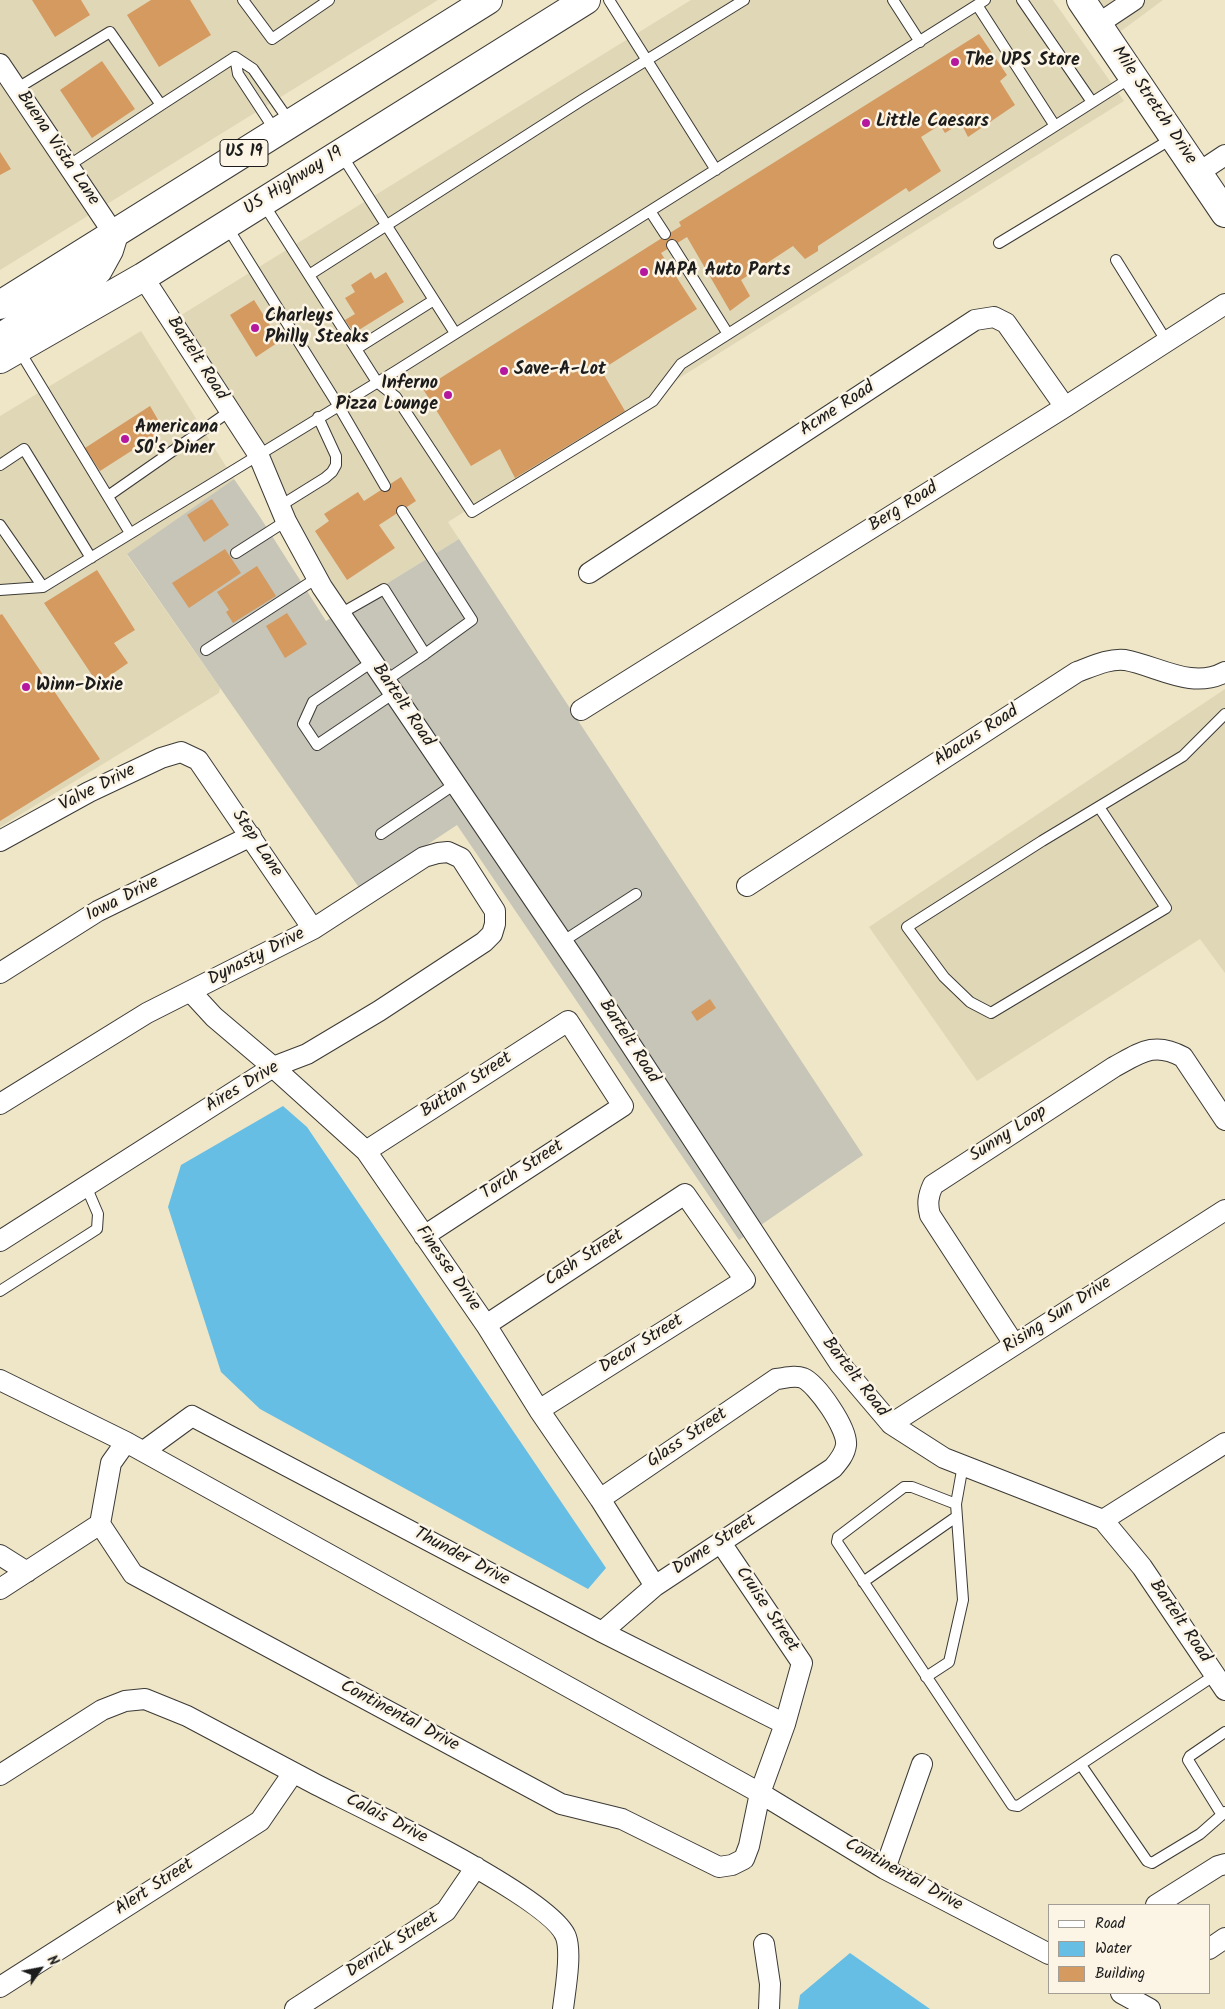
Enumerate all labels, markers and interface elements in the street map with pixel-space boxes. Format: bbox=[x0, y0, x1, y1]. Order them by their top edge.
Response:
street label: Mile Stretch Drive bbox=[1105, 43, 1201, 169]
place label: The UPS Store bbox=[965, 51, 1080, 73]
marker: The UPS Store bbox=[949, 56, 961, 68]
street label: Buena Vista Lane bbox=[11, 88, 103, 210]
place label: Little Caesars bbox=[876, 112, 989, 134]
marker: Little Caesars bbox=[860, 117, 872, 129]
road number: US 19 bbox=[220, 140, 268, 167]
street label: US Highway 19 bbox=[240, 143, 348, 221]
place label: NAPA Auto Parts bbox=[654, 261, 790, 283]
marker: NAPA Auto Parts bbox=[638, 266, 650, 278]
place label: Charleys Philly Steaks bbox=[265, 307, 369, 350]
street label: Bartelt Road bbox=[161, 313, 231, 405]
marker: Charleys Philly Steaks bbox=[249, 322, 261, 334]
place label: Save-A-Lot bbox=[514, 360, 606, 382]
marker: Save-A-Lot bbox=[498, 365, 510, 377]
place label: Inferno Pizza Lounge bbox=[336, 374, 438, 416]
street label: Acme Road bbox=[797, 378, 879, 442]
marker: Inferno Pizza Lounge bbox=[442, 389, 454, 401]
place label: Americana 50's Diner bbox=[135, 418, 218, 460]
marker: Americana 50's Diner bbox=[119, 433, 131, 445]
street label: Berg Road bbox=[865, 478, 943, 538]
street label: Bartelt Road bbox=[366, 660, 438, 752]
place label: Winn-Dixie bbox=[36, 676, 123, 698]
marker: Winn-Dixie bbox=[20, 681, 32, 693]
street label: Abacus Road bbox=[931, 702, 1023, 772]
street label: Valve Drive bbox=[56, 761, 140, 817]
street label: Step Lane bbox=[226, 806, 286, 882]
street label: Iowa Drive bbox=[83, 872, 163, 928]
street label: Dynasty Drive bbox=[205, 924, 309, 992]
street label: Bartelt Road bbox=[593, 996, 663, 1088]
street label: Button Street bbox=[417, 1048, 517, 1124]
street label: Aires Drive bbox=[202, 1058, 284, 1118]
street label: Sunny Loop bbox=[966, 1102, 1052, 1168]
street label: Torch Street bbox=[478, 1136, 568, 1206]
street label: Finesse Drive bbox=[410, 1222, 484, 1316]
street label: Cash Street bbox=[542, 1226, 628, 1292]
street label: Rising Sun Drive bbox=[1000, 1273, 1116, 1359]
street label: Decor Street bbox=[596, 1311, 688, 1379]
street label: Bartelt Road bbox=[816, 1334, 892, 1422]
street label: Glass Street bbox=[644, 1404, 732, 1474]
street label: Dome Street bbox=[669, 1511, 761, 1581]
street label: Thunder Drive bbox=[409, 1524, 513, 1592]
street label: Cruise Street bbox=[730, 1563, 802, 1657]
street label: Bartelt Road bbox=[1143, 1576, 1215, 1668]
street label: Continental Drive bbox=[336, 1677, 462, 1757]
street label: Calais Drive bbox=[342, 1790, 430, 1850]
street label: Continental Drive bbox=[840, 1835, 966, 1917]
street label: Alert Street bbox=[112, 1855, 198, 1921]
legend bbox=[1048, 1904, 1210, 1994]
street label: Derrick Street bbox=[343, 1908, 443, 1984]
text: Road bbox=[1095, 1912, 1125, 1936]
text: Water bbox=[1095, 1937, 1131, 1961]
north arrow bbox=[15, 1944, 65, 1994]
text: N bbox=[41, 1951, 64, 1971]
text: Building bbox=[1095, 1962, 1145, 1986]

